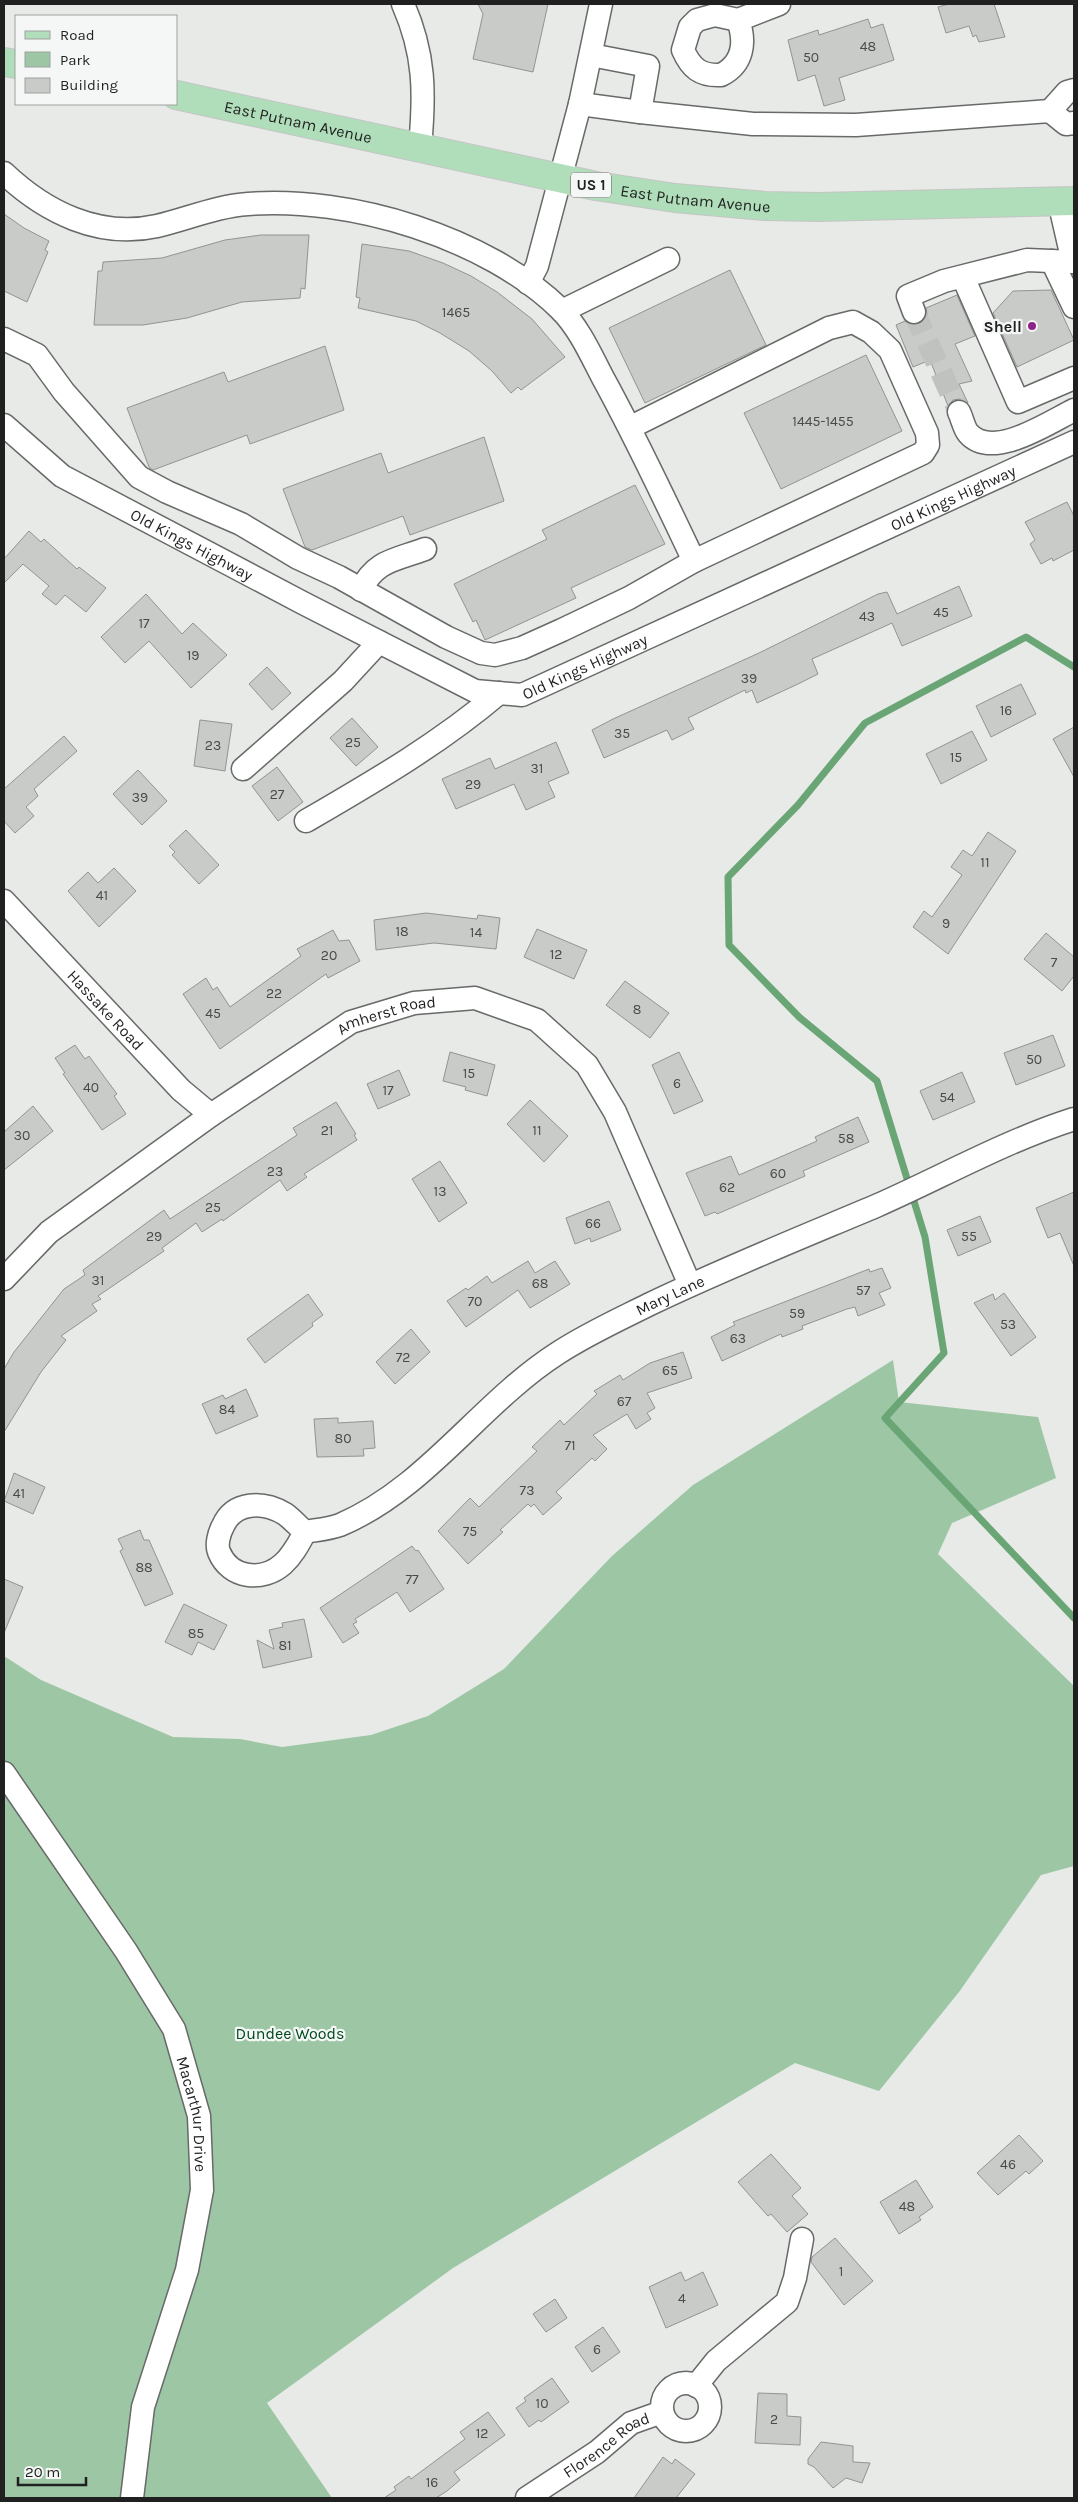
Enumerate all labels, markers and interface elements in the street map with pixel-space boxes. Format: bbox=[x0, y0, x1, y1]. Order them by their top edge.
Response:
legend bbox=[15, 15, 178, 105]
text: Road bbox=[60, 26, 95, 44]
house number: 48 bbox=[860, 38, 876, 55]
house number: 50 bbox=[803, 49, 819, 66]
text: Park bbox=[60, 51, 90, 69]
text: Building bbox=[60, 76, 118, 94]
street label: East Putnam Avenue bbox=[222, 97, 374, 147]
road number: US 1 bbox=[571, 172, 611, 198]
street label: East Putnam Avenue bbox=[619, 181, 770, 216]
house number: 1465 bbox=[442, 304, 470, 321]
place label: Shell bbox=[984, 317, 1022, 336]
marker: Shell bbox=[1026, 320, 1038, 332]
house number: 1445-1455 bbox=[792, 413, 854, 430]
street label: Old Kings Highway bbox=[887, 461, 1019, 535]
street label: Old Kings Highway bbox=[127, 505, 257, 585]
house number: 45 bbox=[933, 604, 949, 621]
house number: 43 bbox=[859, 608, 875, 625]
house number: 17 bbox=[138, 615, 150, 632]
street label: Old Kings Highway bbox=[519, 630, 651, 704]
house number: 19 bbox=[187, 647, 199, 664]
house number: 39 bbox=[741, 670, 757, 687]
house number: 16 bbox=[1000, 702, 1012, 719]
house number: 35 bbox=[614, 725, 630, 742]
house number: 25 bbox=[345, 734, 361, 751]
house number: 23 bbox=[205, 737, 221, 754]
house number: 15 bbox=[950, 749, 962, 766]
house number: 31 bbox=[531, 760, 543, 777]
house number: 29 bbox=[465, 776, 481, 793]
house number: 27 bbox=[270, 786, 285, 803]
house number: 39 bbox=[132, 789, 148, 806]
house number: 11 bbox=[980, 854, 990, 871]
house number: 41 bbox=[96, 887, 108, 904]
house number: 9 bbox=[942, 915, 950, 932]
house number: 18 bbox=[395, 923, 409, 940]
house number: 14 bbox=[470, 924, 482, 941]
house number: 12 bbox=[550, 946, 562, 963]
house number: 20 bbox=[321, 947, 337, 964]
house number: 7 bbox=[1051, 954, 1058, 971]
street label: Hassake Road bbox=[63, 966, 148, 1054]
house number: 22 bbox=[266, 985, 282, 1002]
street label: Amherst Road bbox=[333, 992, 436, 1039]
house number: 8 bbox=[633, 1001, 641, 1018]
house number: 45 bbox=[205, 1005, 221, 1022]
house number: 50 bbox=[1026, 1051, 1042, 1068]
house number: 15 bbox=[463, 1065, 475, 1082]
house number: 6 bbox=[673, 1075, 681, 1092]
house number: 40 bbox=[83, 1079, 99, 1096]
house number: 17 bbox=[382, 1082, 394, 1099]
house number: 54 bbox=[939, 1089, 955, 1106]
house number: 21 bbox=[321, 1122, 333, 1139]
house number: 11 bbox=[532, 1122, 542, 1139]
house number: 30 bbox=[14, 1127, 30, 1144]
house number: 58 bbox=[838, 1130, 854, 1147]
house number: 23 bbox=[267, 1163, 283, 1180]
house number: 60 bbox=[770, 1165, 786, 1182]
house number: 62 bbox=[719, 1179, 735, 1196]
house number: 13 bbox=[434, 1183, 446, 1200]
house number: 25 bbox=[205, 1199, 221, 1216]
house number: 66 bbox=[585, 1215, 601, 1232]
house number: 29 bbox=[146, 1228, 162, 1245]
house number: 55 bbox=[961, 1228, 977, 1245]
street label: Mary Lane bbox=[633, 1271, 707, 1320]
house number: 31 bbox=[92, 1272, 104, 1289]
house number: 68 bbox=[532, 1275, 548, 1292]
house number: 57 bbox=[856, 1282, 871, 1299]
house number: 70 bbox=[468, 1293, 482, 1310]
house number: 59 bbox=[789, 1305, 805, 1322]
house number: 53 bbox=[1000, 1316, 1016, 1333]
house number: 63 bbox=[730, 1330, 746, 1347]
house number: 72 bbox=[396, 1349, 410, 1366]
house number: 65 bbox=[662, 1362, 678, 1379]
house number: 67 bbox=[617, 1393, 632, 1410]
house number: 84 bbox=[219, 1401, 235, 1418]
house number: 80 bbox=[335, 1430, 351, 1447]
house number: 71 bbox=[564, 1437, 576, 1454]
house number: 73 bbox=[520, 1482, 534, 1499]
house number: 41 bbox=[13, 1485, 25, 1502]
house number: 75 bbox=[463, 1523, 477, 1540]
house number: 88 bbox=[135, 1559, 153, 1576]
house number: 77 bbox=[405, 1571, 419, 1588]
house number: 85 bbox=[188, 1625, 204, 1642]
house number: 81 bbox=[278, 1637, 292, 1654]
park label: Dundee Woods bbox=[236, 2024, 344, 2043]
street label: Macarthur Drive bbox=[172, 2054, 210, 2172]
house number: 46 bbox=[1000, 2156, 1016, 2173]
house number: 48 bbox=[899, 2198, 915, 2215]
house number: 1 bbox=[839, 2263, 843, 2280]
house number: 4 bbox=[678, 2290, 686, 2307]
house number: 6 bbox=[593, 2341, 601, 2358]
house number: 10 bbox=[536, 2395, 548, 2412]
street label: Florence Road bbox=[559, 2408, 652, 2482]
house number: 2 bbox=[770, 2411, 778, 2428]
house number: 12 bbox=[476, 2425, 488, 2442]
scale bar bbox=[18, 2454, 85, 2486]
text: 20 m bbox=[25, 2463, 60, 2481]
house number: 16 bbox=[426, 2474, 438, 2491]

